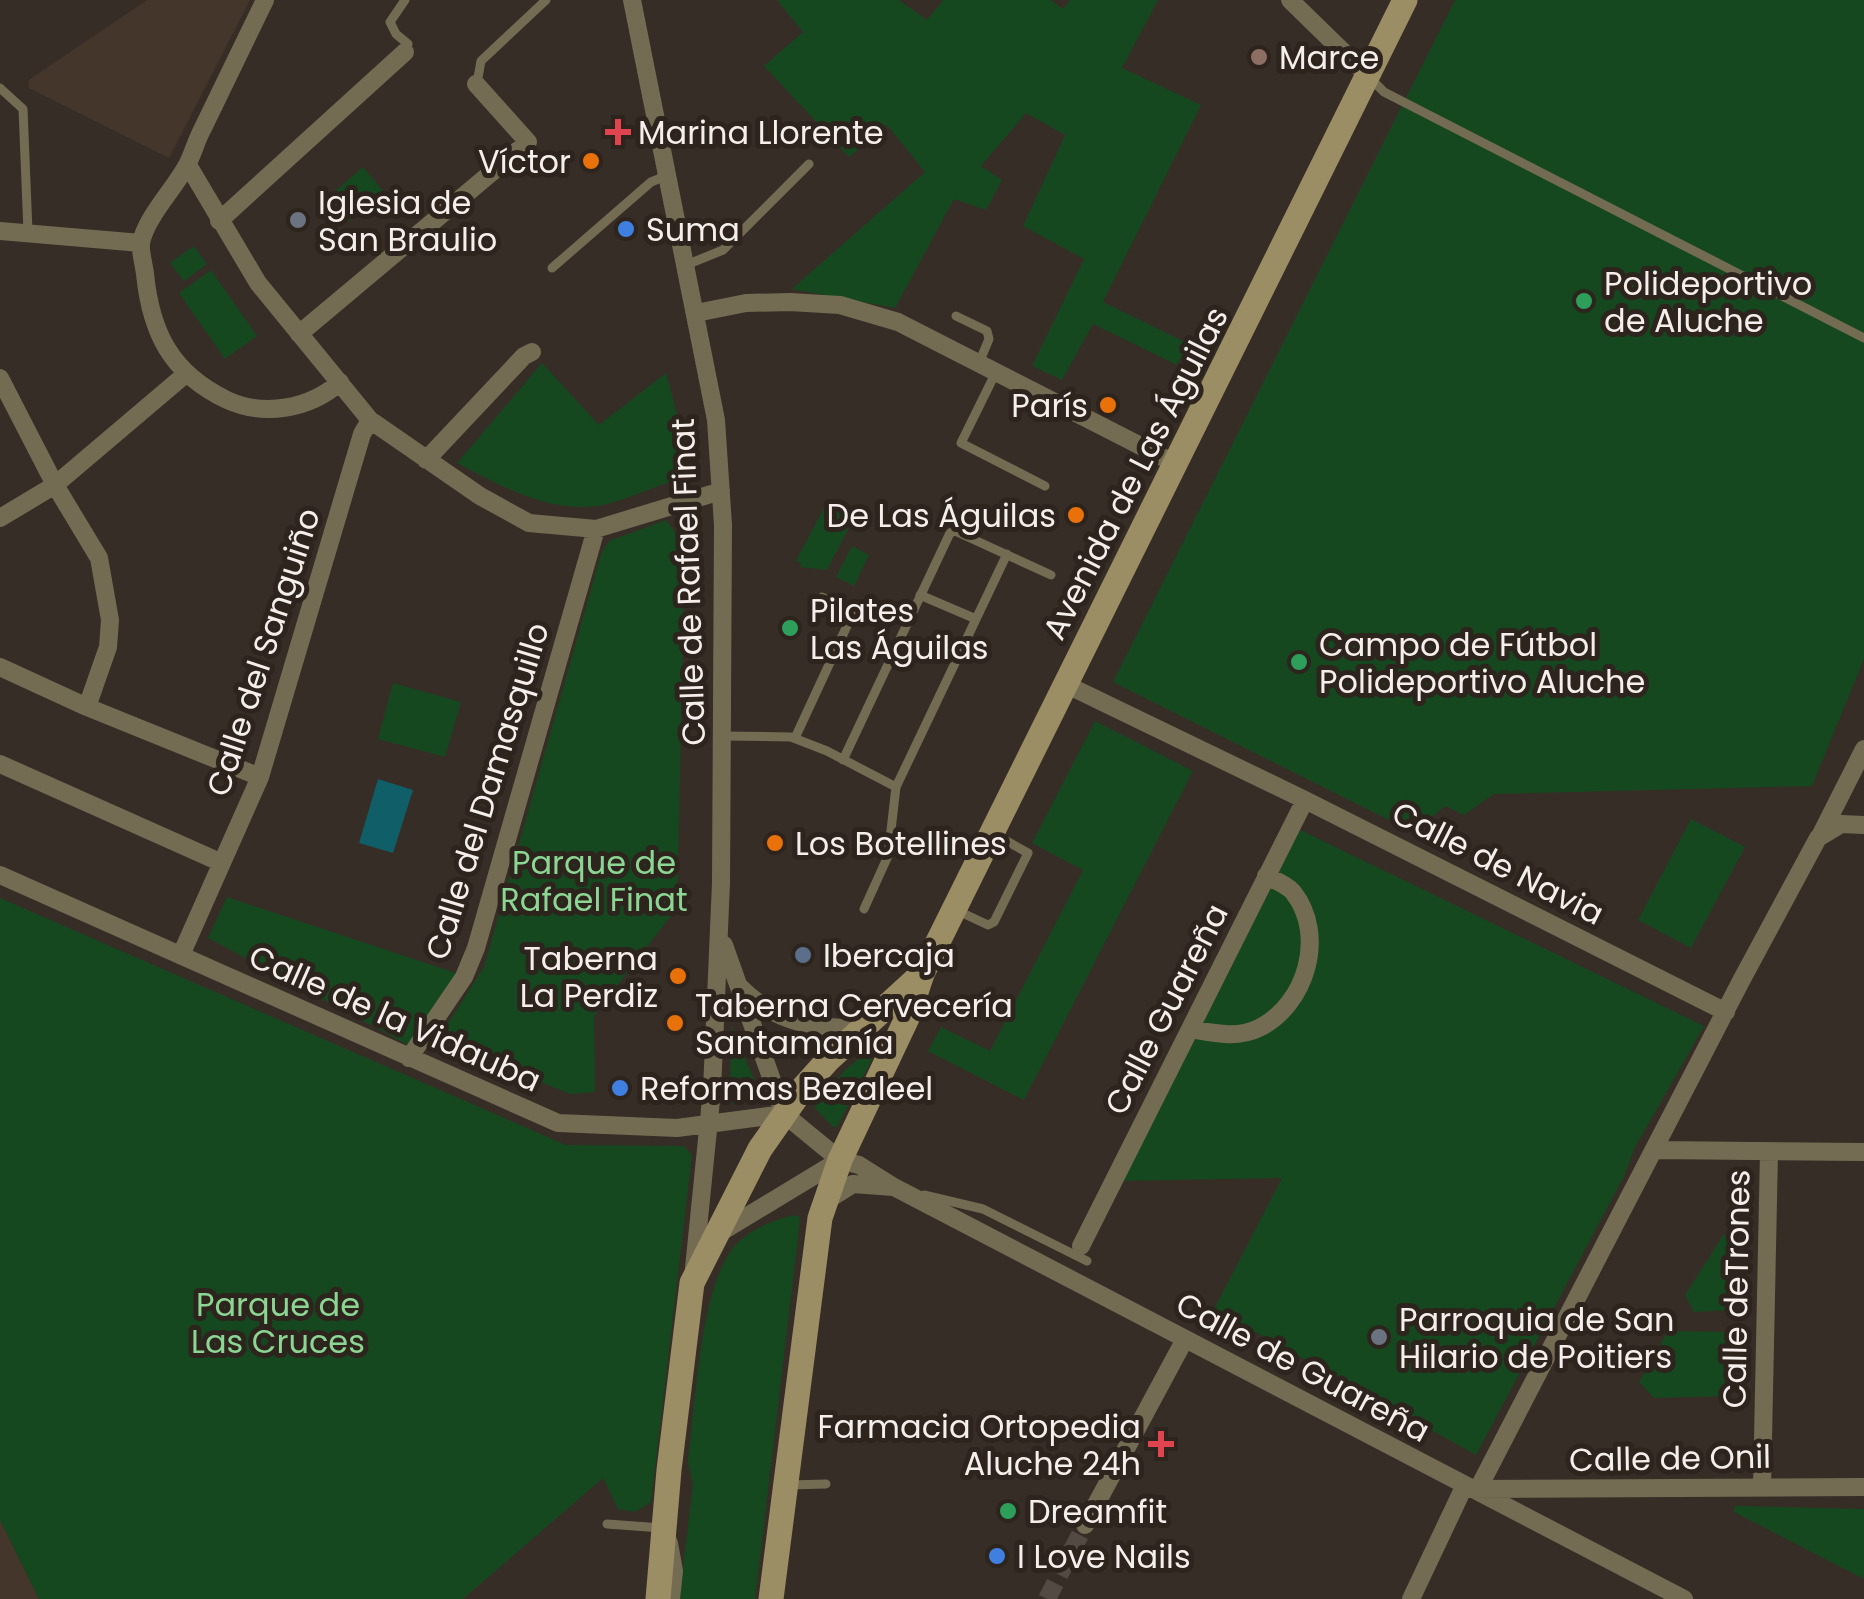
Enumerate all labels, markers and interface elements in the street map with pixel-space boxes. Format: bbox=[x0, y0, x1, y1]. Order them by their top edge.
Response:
place label: Marce bbox=[1279, 35, 1379, 80]
marker: Marce bbox=[1248, 46, 1270, 68]
place label: Marina Llorente bbox=[638, 110, 884, 155]
marker: Marina Llorente bbox=[607, 121, 629, 143]
place label: Víctor bbox=[478, 139, 571, 184]
marker: Víctor bbox=[580, 150, 602, 172]
place label: Iglesia de San Braulio bbox=[318, 180, 497, 262]
place label: Suma bbox=[646, 207, 740, 252]
marker: Iglesia de San Braulio bbox=[287, 209, 309, 231]
marker: Suma bbox=[615, 218, 637, 240]
place label: Polideportivo de Aluche bbox=[1604, 261, 1812, 343]
marker: Polideportivo de Aluche bbox=[1573, 290, 1595, 312]
street label: Avenida de Las Águilas bbox=[1031, 299, 1239, 647]
place label: París bbox=[1011, 383, 1088, 428]
marker: París bbox=[1097, 394, 1119, 416]
street label: Calle de Rafael Finat bbox=[660, 417, 716, 747]
place label: De Las Águilas bbox=[827, 493, 1056, 538]
street label: Calle del Sanguiño bbox=[195, 502, 331, 802]
marker: De Las Águilas bbox=[1065, 504, 1087, 526]
place label: Pilates Las Águilas bbox=[810, 588, 988, 670]
street label: Calle del Damasquillo bbox=[414, 617, 560, 965]
marker: Pilates Las Águilas bbox=[779, 617, 801, 639]
place label: Campo de Fútbol Polideportivo Aluche bbox=[1319, 622, 1645, 704]
marker: Campo de Fútbol Polideportivo Aluche bbox=[1288, 651, 1310, 673]
street label: Calle de Navia bbox=[1384, 790, 1612, 936]
place label: Los Botellines bbox=[795, 821, 1007, 866]
marker: Los Botellines bbox=[764, 832, 786, 854]
park label: Parque de Rafael Finat bbox=[500, 840, 688, 922]
street label: Calle Guareña bbox=[1093, 896, 1239, 1122]
street label: Calle de la Vidauba bbox=[242, 933, 548, 1103]
place label: Ibercaja bbox=[823, 933, 955, 978]
place label: Taberna La Perdiz bbox=[520, 936, 658, 1018]
marker: Ibercaja bbox=[792, 944, 814, 966]
marker: Taberna La Perdiz bbox=[667, 965, 689, 987]
place label: Taberna Cervecería Santamanía bbox=[695, 983, 1013, 1065]
marker: Taberna Cervecería Santamanía bbox=[664, 1012, 686, 1034]
place label: Reformas Bezaleel bbox=[640, 1066, 933, 1111]
marker: Reformas Bezaleel bbox=[609, 1077, 631, 1099]
street label: Calle deTrones bbox=[1711, 1169, 1761, 1409]
street label: Calle de Guareña bbox=[1168, 1281, 1438, 1453]
park label: Parque de Las Cruces bbox=[191, 1282, 365, 1364]
place label: Parroquia de San Hilario de Poitiers bbox=[1399, 1297, 1675, 1379]
marker: Parroquia de San Hilario de Poitiers bbox=[1368, 1326, 1390, 1348]
place label: Farmacia Ortopedia Aluche 24h bbox=[817, 1404, 1141, 1486]
marker: Farmacia Ortopedia Aluche 24h bbox=[1150, 1433, 1172, 1455]
street label: Calle de Onil bbox=[1569, 1434, 1771, 1482]
place label: Dreamfit bbox=[1028, 1489, 1167, 1534]
marker: Dreamfit bbox=[997, 1500, 1019, 1522]
place label: I Love Nails bbox=[1017, 1534, 1191, 1579]
marker: I Love Nails bbox=[986, 1545, 1008, 1567]

